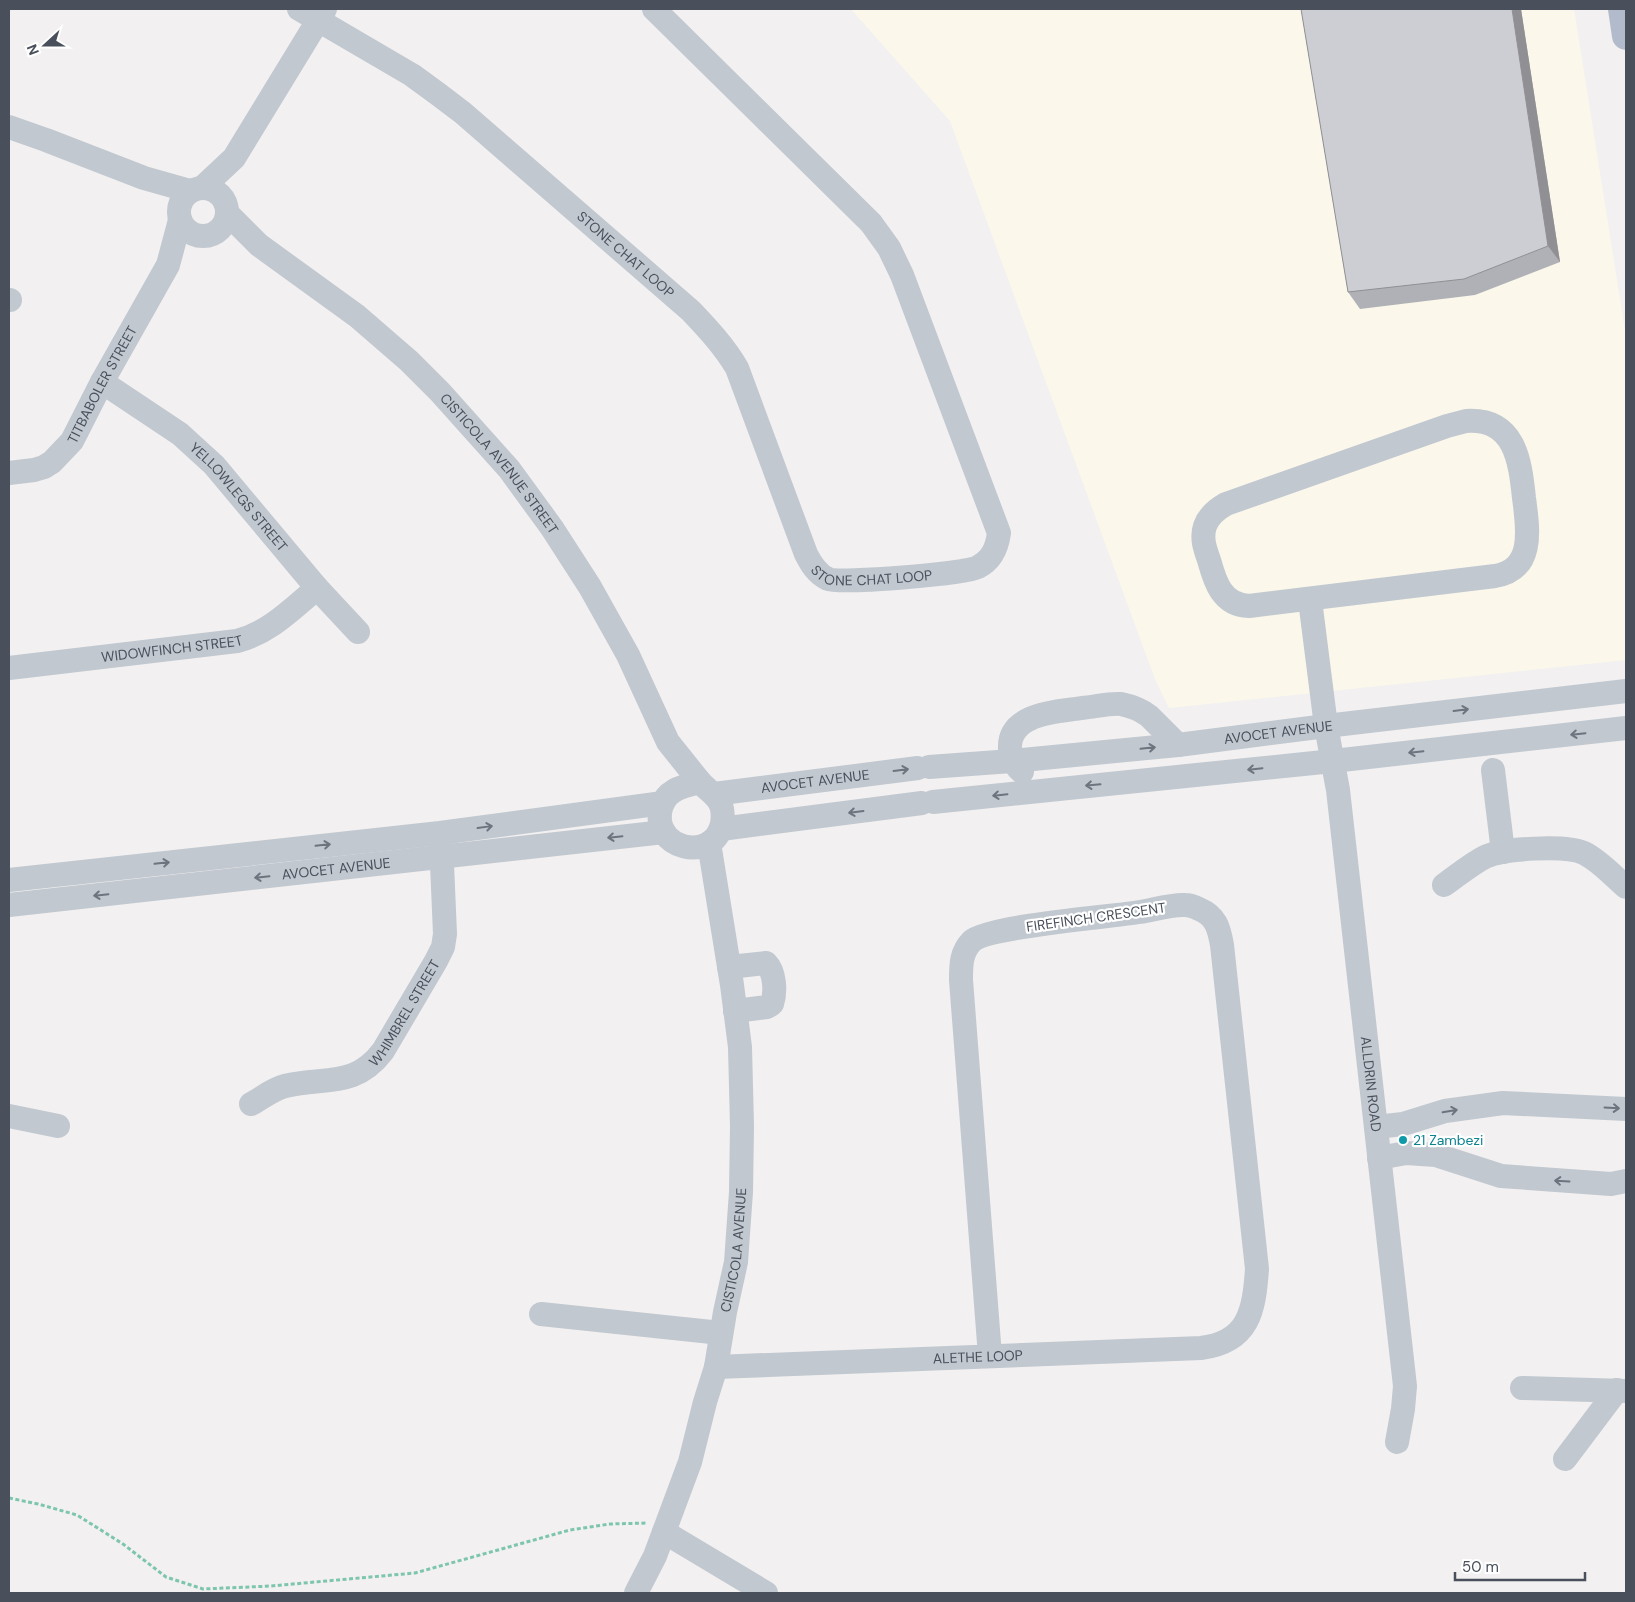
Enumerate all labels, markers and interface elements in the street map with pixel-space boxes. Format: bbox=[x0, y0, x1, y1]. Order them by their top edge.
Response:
north arrow bbox=[20, 20, 70, 70]
text: N bbox=[23, 42, 43, 58]
street label: STONE CHAT LOOP bbox=[573, 207, 678, 301]
street label: TITBABOLER STREET bbox=[63, 322, 141, 446]
street label: CISTICOLA AVENUE STREET bbox=[436, 389, 563, 537]
street label: YELLOWLEGS STREET bbox=[186, 438, 292, 555]
street label: STONE CHAT LOOP bbox=[807, 561, 933, 589]
street label: WIDOWFINCH STREET bbox=[100, 631, 245, 666]
one-way arrow bbox=[1453, 705, 1469, 715]
street label: AVOCET AVENUE bbox=[1223, 716, 1334, 748]
one-way arrow bbox=[1570, 729, 1586, 739]
one-way arrow bbox=[1140, 743, 1156, 753]
one-way arrow bbox=[1409, 747, 1425, 757]
one-way arrow bbox=[1247, 764, 1263, 774]
street label: AVOCET AVENUE bbox=[760, 765, 871, 797]
one-way arrow bbox=[893, 765, 909, 775]
one-way arrow bbox=[1085, 780, 1101, 790]
one-way arrow bbox=[992, 790, 1008, 800]
one-way arrow bbox=[848, 807, 864, 817]
one-way arrow bbox=[476, 822, 492, 832]
one-way arrow bbox=[608, 832, 624, 842]
one-way arrow bbox=[315, 840, 331, 850]
street label: AVOCET AVENUE bbox=[281, 854, 391, 884]
one-way arrow bbox=[153, 858, 169, 868]
one-way arrow bbox=[255, 872, 271, 882]
one-way arrow bbox=[93, 890, 109, 899]
street label: FIREFINCH CRESCENT bbox=[1025, 898, 1167, 936]
street label: WHIMBREL STREET bbox=[365, 956, 444, 1070]
street label: ALLDRIN ROAD bbox=[1357, 1035, 1385, 1133]
one-way arrow bbox=[1603, 1104, 1619, 1113]
one-way arrow bbox=[1442, 1106, 1458, 1116]
place label: 21 Zambezi bbox=[1413, 1131, 1483, 1149]
marker: 21 Zambezi bbox=[1397, 1134, 1409, 1146]
one-way arrow bbox=[1555, 1176, 1571, 1185]
street label: CISTICOLA AVENUE bbox=[716, 1187, 750, 1314]
street label: ALETHE LOOP bbox=[933, 1346, 1023, 1367]
scale bar bbox=[1455, 1550, 1585, 1582]
text: 50 m bbox=[1462, 1557, 1499, 1577]

